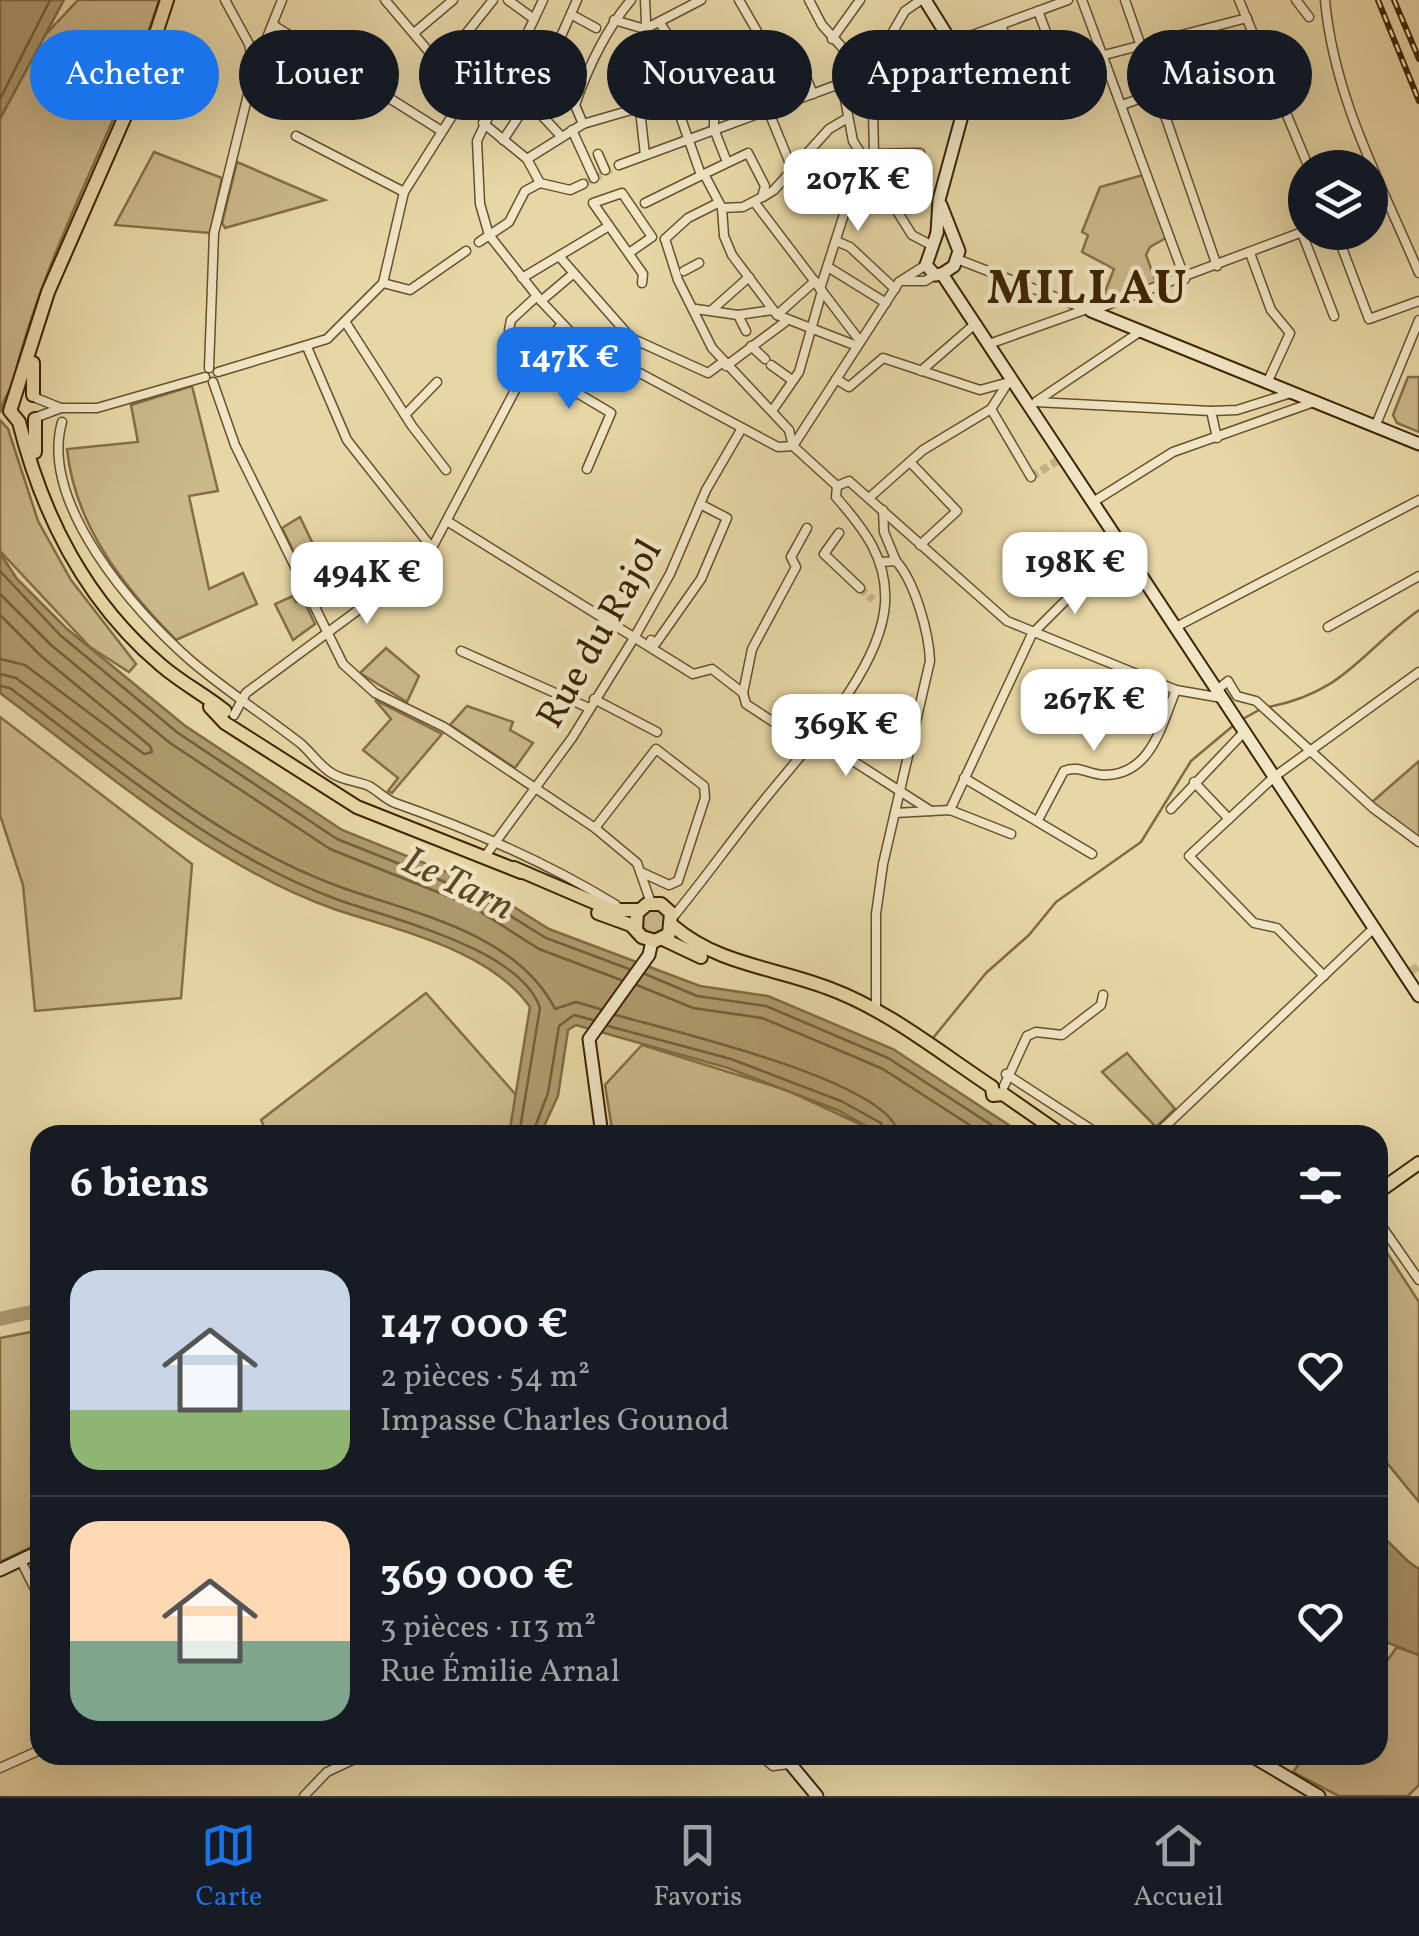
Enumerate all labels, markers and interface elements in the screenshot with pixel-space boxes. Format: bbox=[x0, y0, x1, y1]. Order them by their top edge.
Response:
chip: Acheter bbox=[30, 30, 219, 120]
chip: Louer bbox=[239, 30, 399, 120]
chip: Filtres bbox=[419, 30, 587, 120]
chip: Nouveau bbox=[607, 30, 812, 120]
chip: Appartement bbox=[832, 30, 1107, 120]
chip: Maison bbox=[1127, 30, 1312, 120]
pin: 207K € bbox=[777, 149, 939, 234]
map controls bbox=[1288, 150, 1388, 250]
button: layers bbox=[1288, 150, 1388, 250]
text: 207K € bbox=[806, 159, 910, 203]
district label: MILLAU bbox=[987, 257, 1189, 324]
pin: 147K € bbox=[488, 327, 650, 412]
text: 147K € bbox=[519, 337, 619, 381]
street label: Rue du Rajol bbox=[525, 530, 677, 739]
pin: 198K € bbox=[994, 532, 1156, 617]
pin: 494K € bbox=[286, 542, 448, 627]
text: 198K € bbox=[1024, 542, 1126, 586]
text: 494K € bbox=[313, 552, 421, 596]
pin: 267K € bbox=[1013, 669, 1175, 754]
text: 267K € bbox=[1043, 679, 1145, 723]
pin: 369K € bbox=[765, 694, 927, 779]
text: 369K € bbox=[794, 704, 898, 748]
water label: Le Tarn bbox=[392, 835, 523, 937]
text: 6 biens bbox=[70, 1156, 209, 1215]
icon: filters bbox=[1293, 1158, 1348, 1213]
text: 147 000 € bbox=[380, 1297, 568, 1356]
icon: home bbox=[150, 1310, 270, 1430]
icon: heart bbox=[1293, 1343, 1348, 1398]
text: 2 pièces · 54 m² bbox=[380, 1356, 590, 1400]
text: Impasse Charles Gounod bbox=[380, 1400, 730, 1444]
text: 369 000 € bbox=[380, 1548, 574, 1607]
icon: home bbox=[150, 1561, 270, 1681]
icon: heart bbox=[1293, 1594, 1348, 1649]
text: 3 pièces · 113 m² bbox=[380, 1607, 596, 1651]
text: Rue Émilie Arnal bbox=[380, 1651, 620, 1695]
tab: Carte bbox=[196, 1818, 262, 1917]
tab: Favoris bbox=[653, 1818, 742, 1917]
tab: Accueil bbox=[1133, 1818, 1223, 1917]

